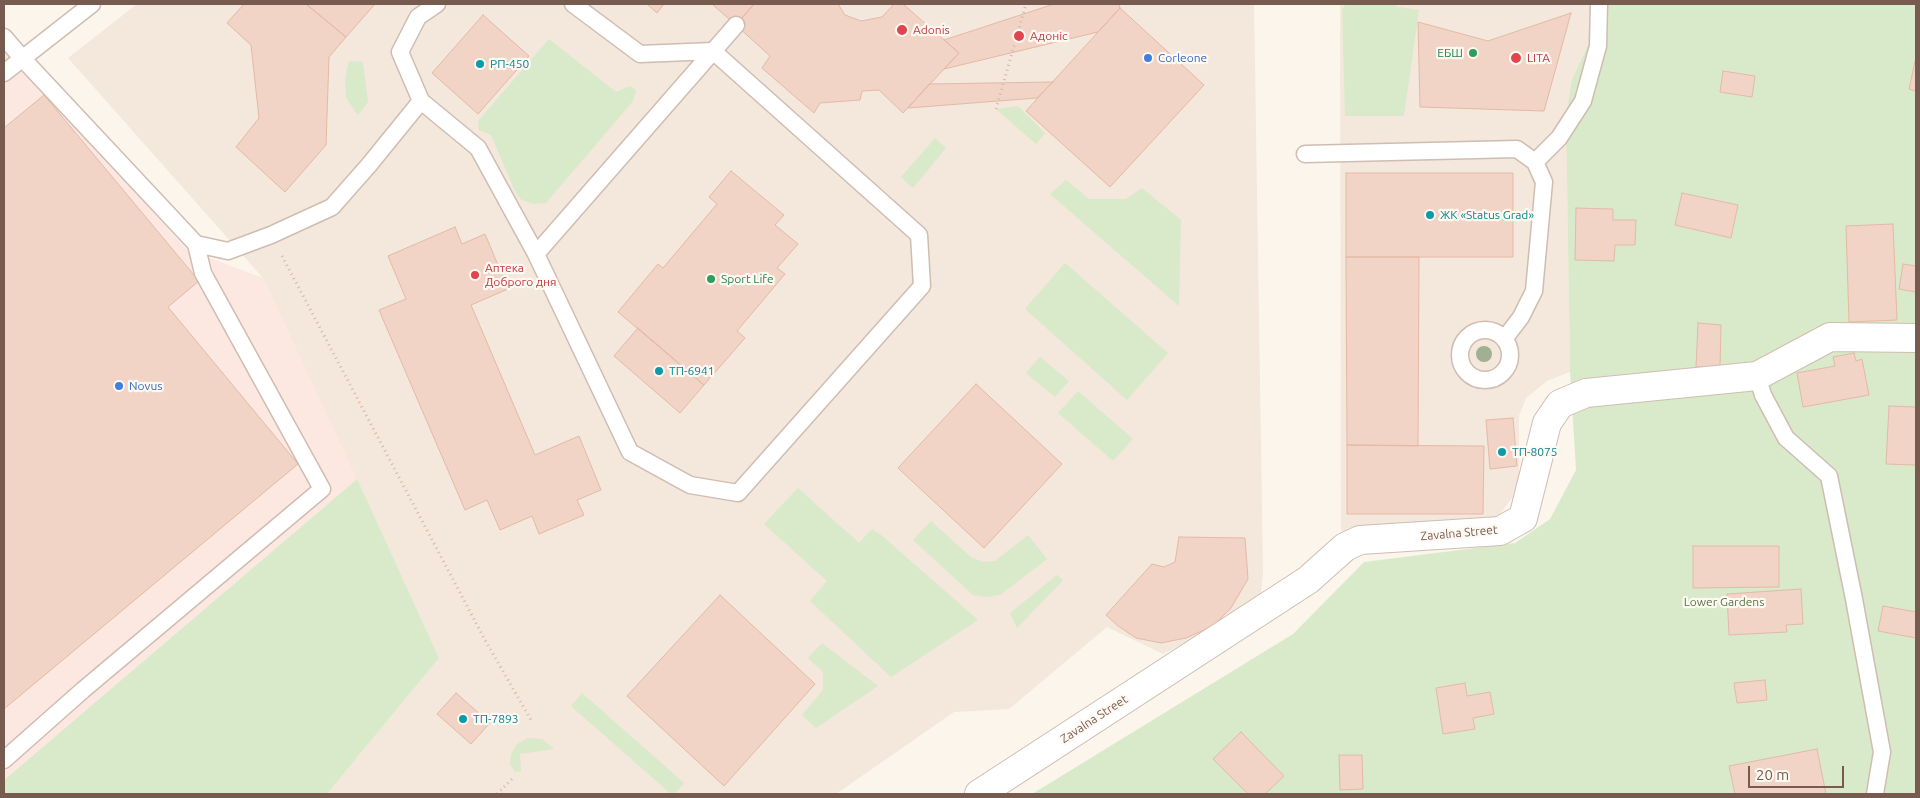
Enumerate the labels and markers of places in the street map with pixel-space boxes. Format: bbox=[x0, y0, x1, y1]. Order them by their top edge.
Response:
marker: Adonis bbox=[895, 23, 909, 37]
place label: Adonis bbox=[913, 23, 950, 37]
marker: Адоніс bbox=[1012, 29, 1026, 43]
place label: Адоніс bbox=[1030, 29, 1068, 43]
place label: ЕБШ bbox=[1437, 46, 1463, 60]
marker: ЕБШ bbox=[1467, 47, 1479, 59]
place label: Corleone bbox=[1158, 51, 1207, 65]
marker: LITA bbox=[1509, 51, 1523, 65]
place label: LITA bbox=[1527, 51, 1550, 65]
marker: Corleone bbox=[1142, 52, 1154, 64]
place label: РП-450 bbox=[490, 57, 529, 71]
marker: РП-450 bbox=[474, 58, 486, 70]
place label: ЖК «Status Grad» bbox=[1440, 208, 1534, 222]
marker: ЖК «Status Grad» bbox=[1424, 209, 1436, 221]
place label: Аптека Доброго дня bbox=[485, 261, 557, 289]
marker: Аптека Доброго дня bbox=[469, 269, 481, 281]
place label: Sport Life bbox=[721, 272, 774, 286]
marker: Sport Life bbox=[705, 273, 717, 285]
place label: ТП-6941 bbox=[669, 364, 714, 378]
marker: ТП-6941 bbox=[653, 365, 665, 377]
place label: Novus bbox=[129, 379, 162, 393]
marker: Novus bbox=[113, 380, 125, 392]
place label: ТП-8075 bbox=[1512, 445, 1557, 459]
marker: ТП-8075 bbox=[1496, 446, 1508, 458]
place label: ТП-7893 bbox=[473, 712, 518, 726]
marker: ТП-7893 bbox=[457, 713, 469, 725]

